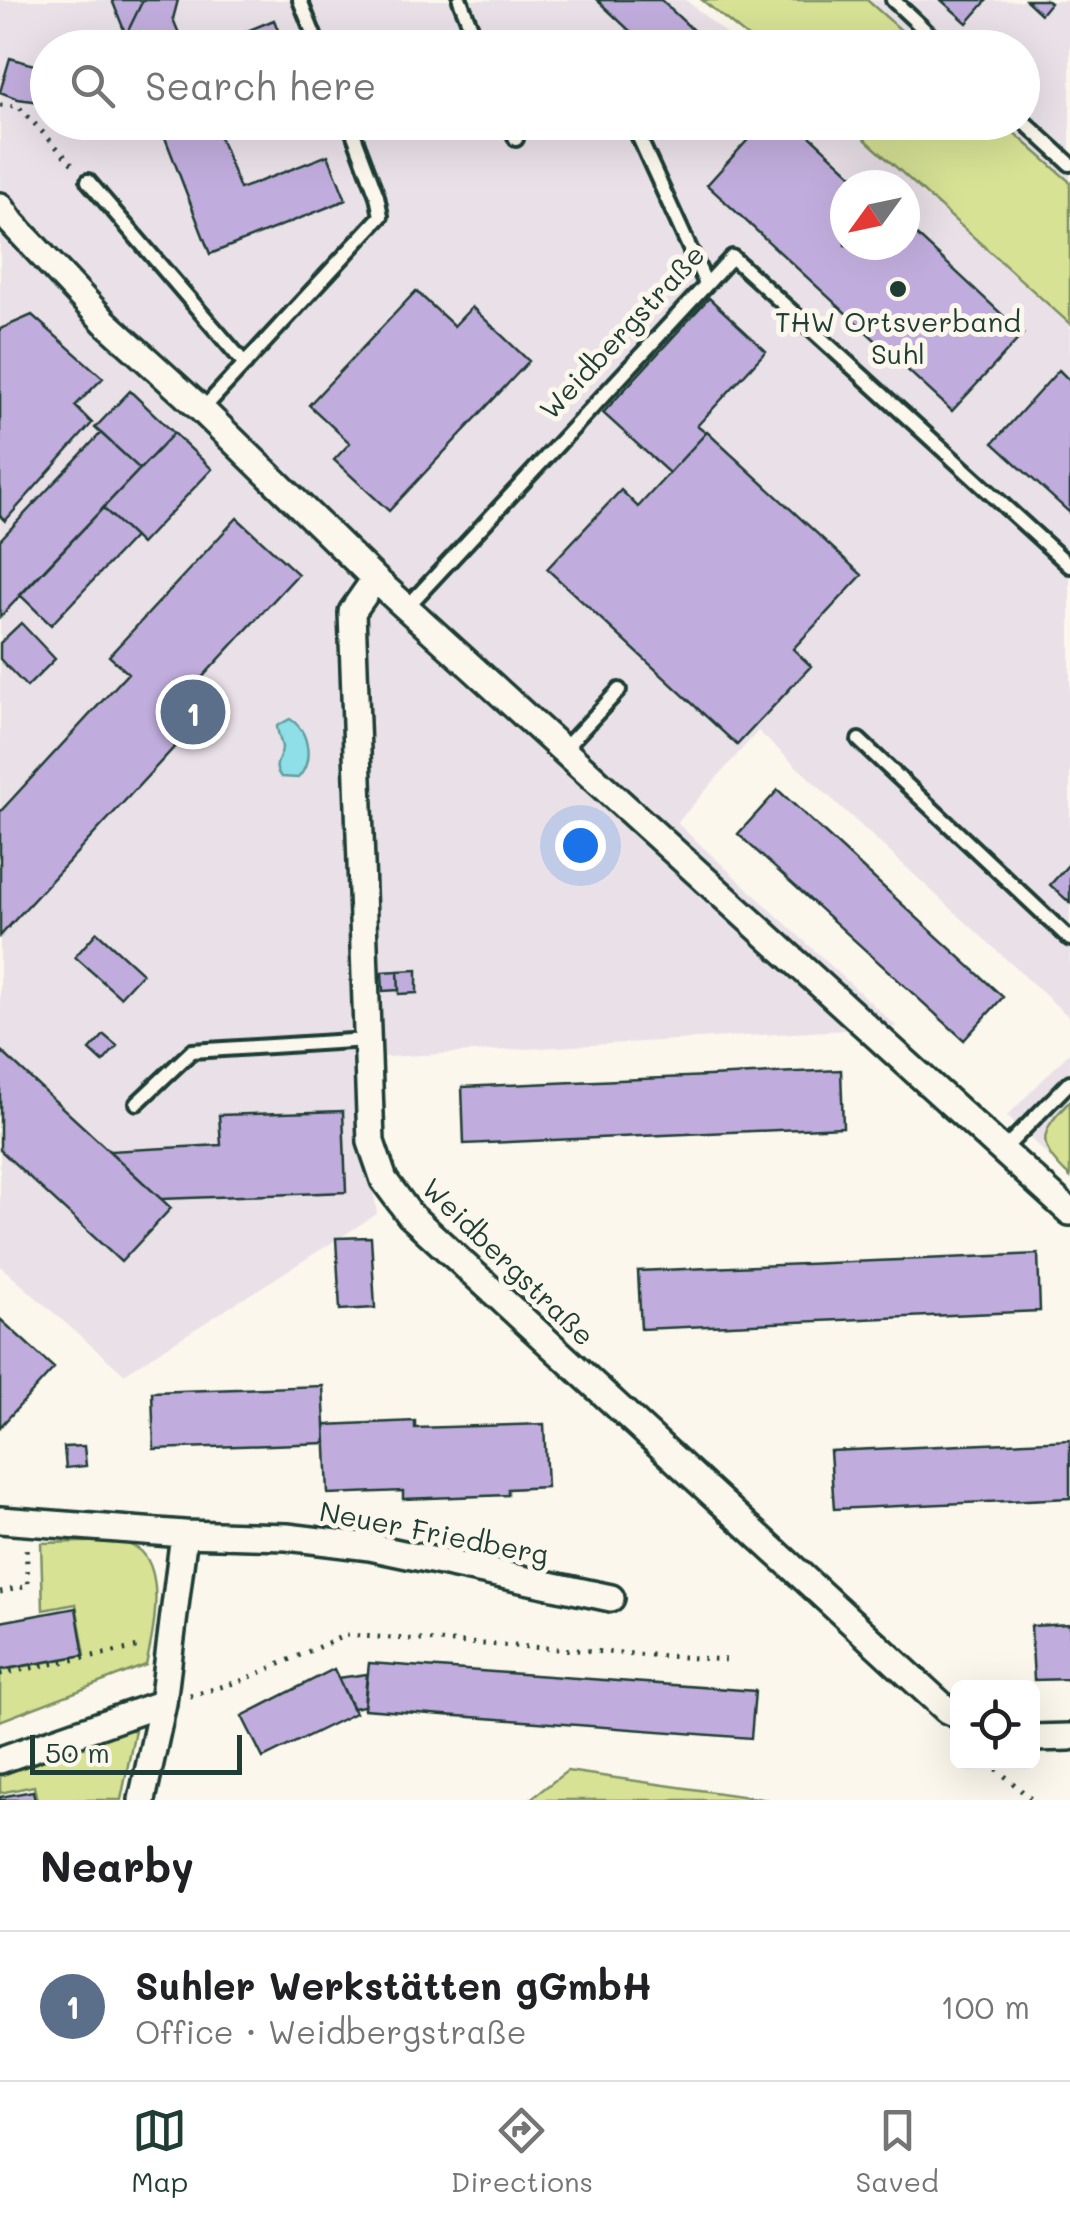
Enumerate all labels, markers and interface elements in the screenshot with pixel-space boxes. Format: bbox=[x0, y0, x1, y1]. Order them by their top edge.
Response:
search box bbox=[30, 30, 1040, 140]
icon: search bbox=[65, 58, 120, 113]
text: Search here bbox=[145, 60, 376, 110]
north arrow bbox=[830, 170, 920, 260]
street label: Weidbergstraße bbox=[531, 236, 712, 426]
marker: THW Ortsverband Suhl bbox=[887, 278, 909, 300]
place label: THW Ortsverband Suhl bbox=[775, 303, 1021, 371]
pin: 1 bbox=[160, 674, 226, 750]
your location bbox=[555, 820, 606, 871]
street label: Weidbergstraße bbox=[415, 1170, 603, 1353]
street label: Neuer Friedberg bbox=[317, 1492, 552, 1572]
map controls bbox=[950, 1680, 1040, 1770]
button: locate bbox=[950, 1680, 1040, 1770]
scale bar bbox=[30, 1730, 242, 1774]
text: 50 m bbox=[45, 1734, 110, 1770]
text: Nearby bbox=[40, 1838, 194, 1893]
text: Suhler Werkstätten gGmbH bbox=[135, 1960, 652, 2010]
text: 1 bbox=[65, 1985, 80, 2027]
text: 100 m bbox=[940, 1985, 1030, 2027]
text: Office · Weidbergstraße bbox=[135, 2010, 527, 2052]
tab: Map bbox=[131, 2103, 188, 2199]
tab: Directions bbox=[451, 2103, 593, 2199]
tab: Saved bbox=[856, 2103, 939, 2199]

